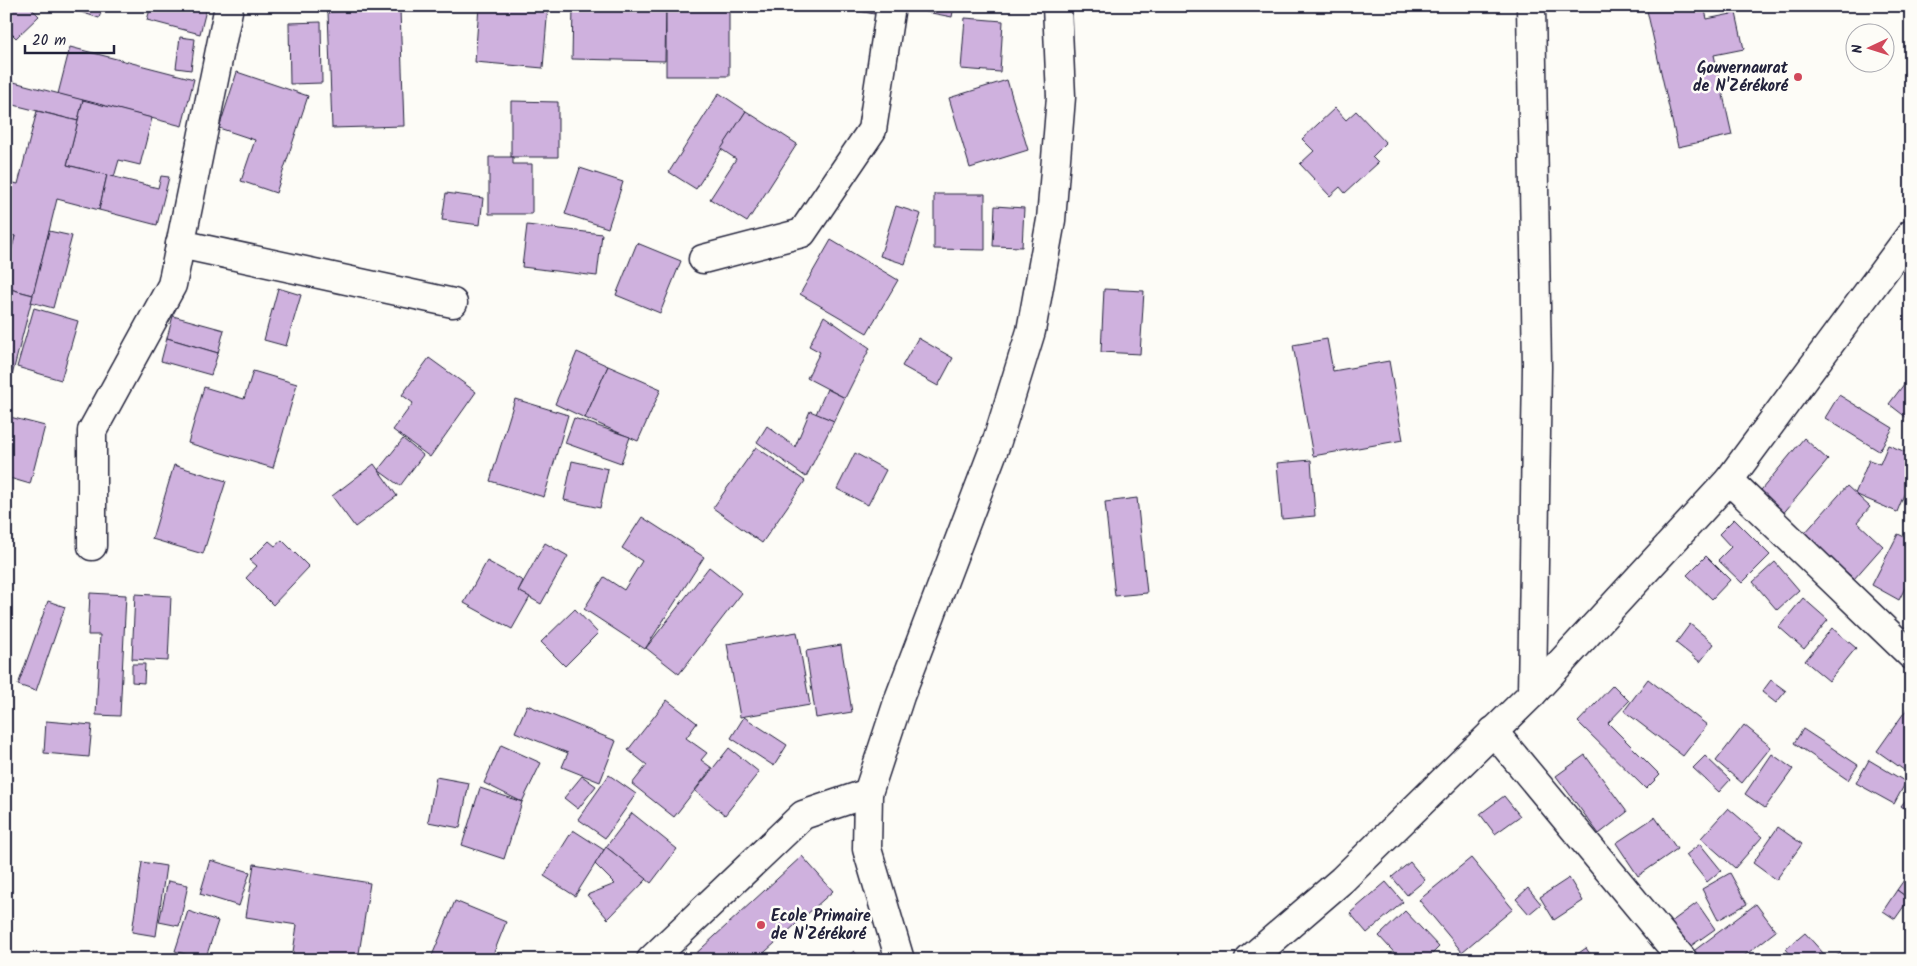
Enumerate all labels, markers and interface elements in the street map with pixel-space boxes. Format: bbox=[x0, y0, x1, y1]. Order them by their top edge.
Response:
scale bar bbox=[25, 22, 114, 54]
north arrow bbox=[1844, 22, 1894, 72]
text: 20 m bbox=[32, 29, 66, 53]
text: N bbox=[1847, 44, 1869, 54]
place label: Gouvernaurat de N'Zérékoré bbox=[1693, 56, 1789, 99]
marker: Gouvernaurat de N'Zérékoré bbox=[1792, 71, 1804, 83]
place label: Ecole Primaire de N'Zérékoré bbox=[771, 904, 871, 947]
marker: Ecole Primaire de N'Zérékoré bbox=[755, 919, 767, 931]

